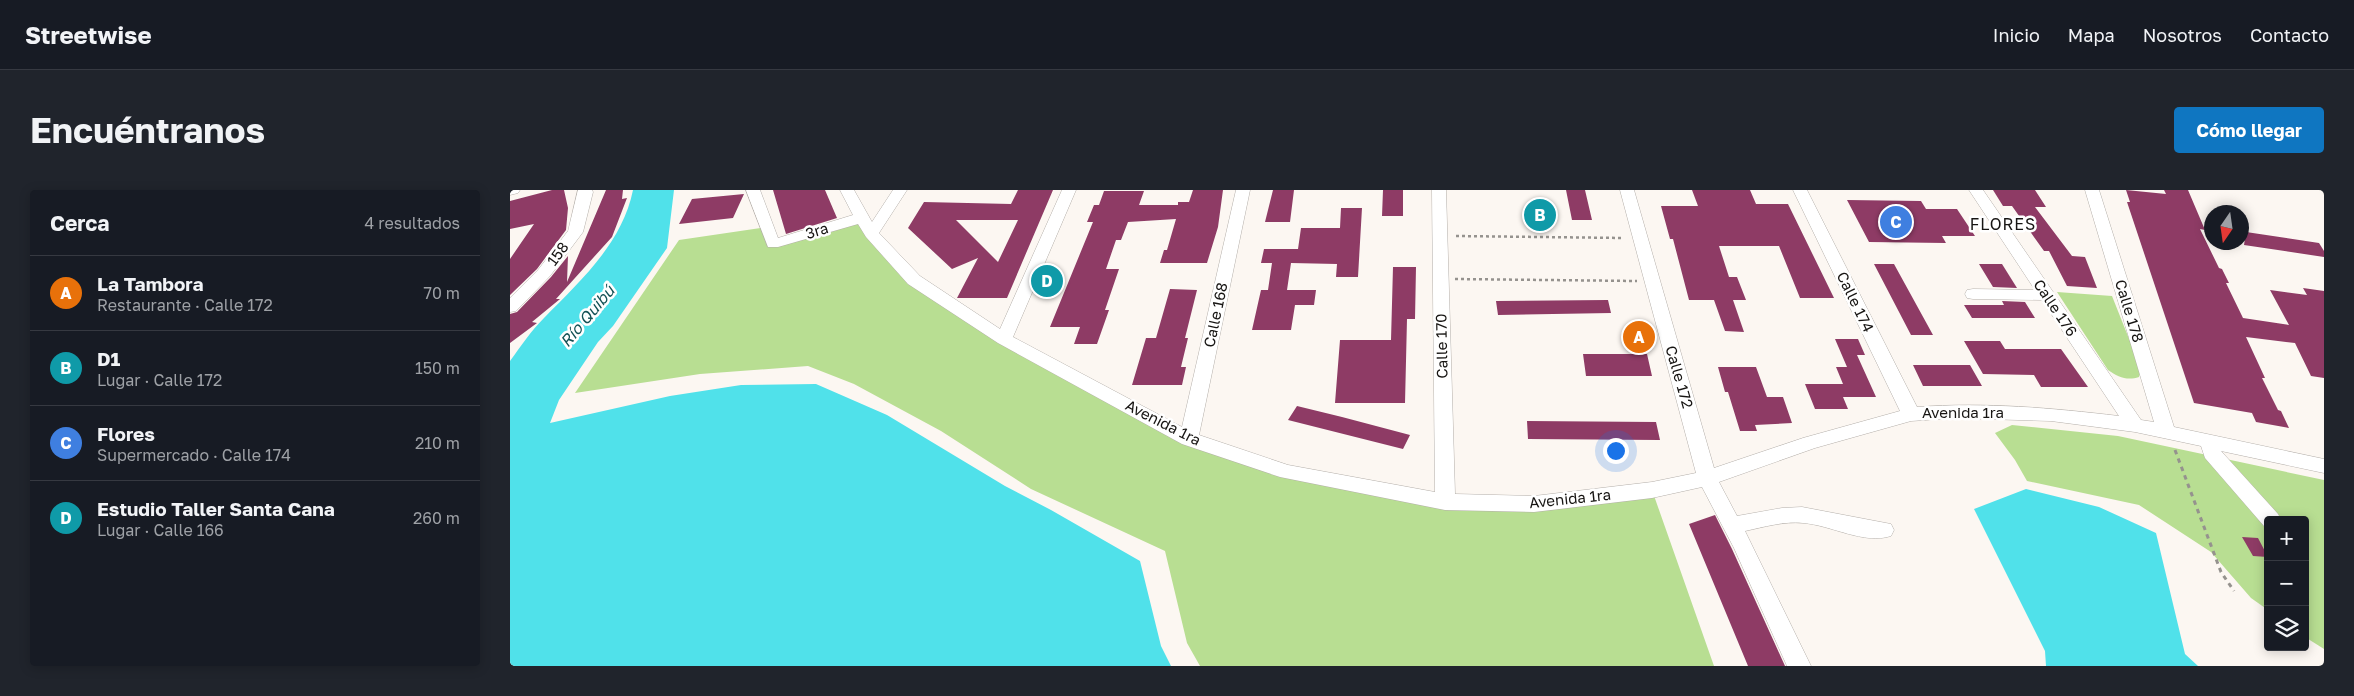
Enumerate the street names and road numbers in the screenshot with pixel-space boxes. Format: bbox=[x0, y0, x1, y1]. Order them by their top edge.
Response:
street label: 3ra bbox=[803, 218, 830, 242]
street label: 158 bbox=[543, 238, 572, 269]
street label: Calle 174 bbox=[1834, 268, 1878, 335]
street label: Calle 176 bbox=[2030, 276, 2081, 339]
street label: Calle 178 bbox=[2112, 277, 2148, 344]
street label: Calle 168 bbox=[1199, 281, 1231, 349]
street label: Calle 170 bbox=[1431, 313, 1451, 379]
street label: Calle 172 bbox=[1662, 343, 1698, 410]
street label: Avenida 1ra bbox=[1123, 395, 1204, 449]
street label: Avenida 1ra bbox=[1922, 403, 2004, 421]
street label: Avenida 1ra bbox=[1528, 485, 1612, 511]

